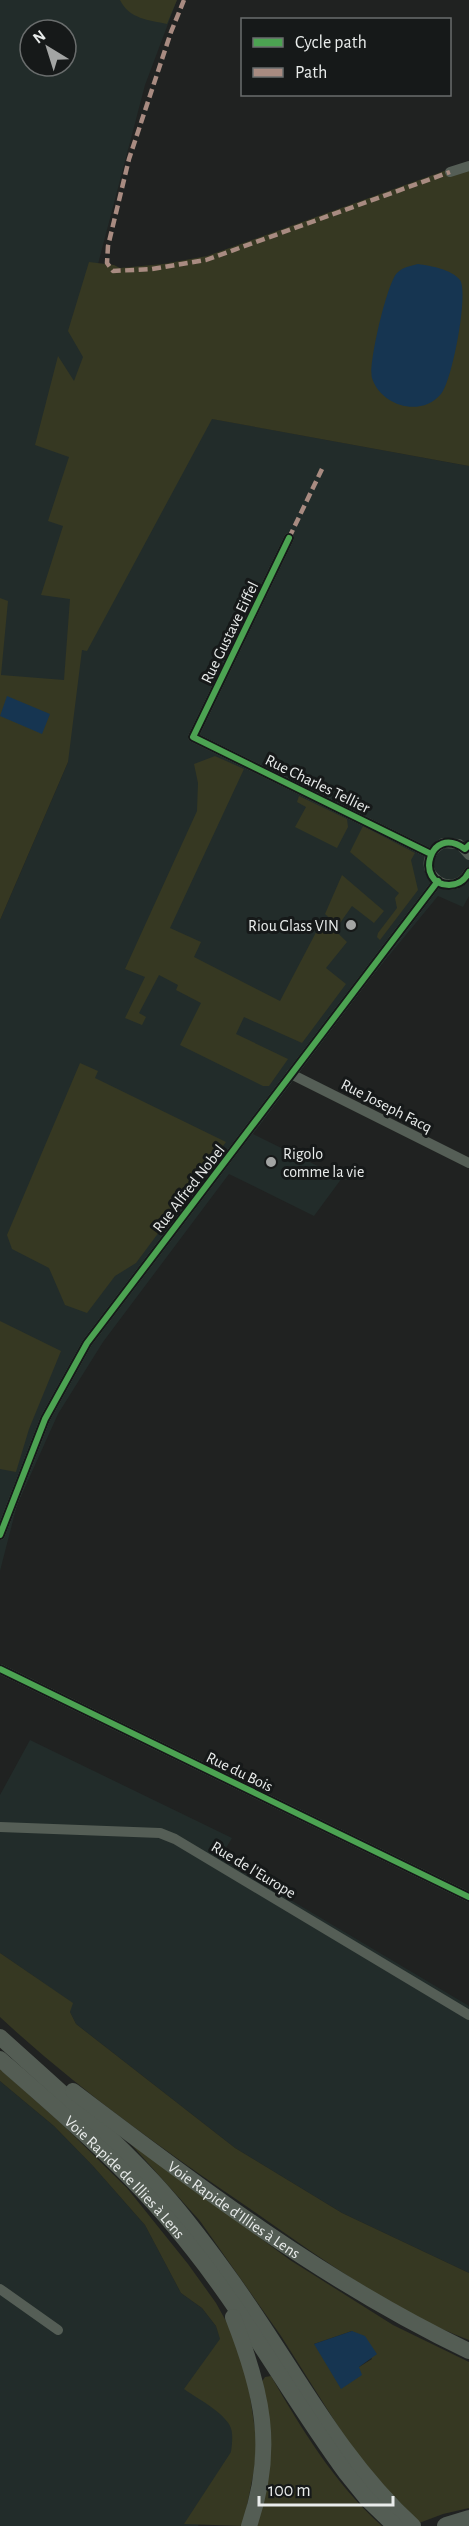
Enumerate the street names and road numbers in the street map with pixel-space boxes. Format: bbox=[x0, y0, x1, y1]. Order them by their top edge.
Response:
street label: Rue Gustave Eiffel bbox=[198, 579, 261, 686]
street label: Rue Charles Tellier bbox=[263, 752, 373, 816]
street label: Rue Joseph Facq bbox=[338, 1076, 435, 1136]
street label: Rue Alfred Nobel bbox=[150, 1142, 228, 1235]
street label: Rue du Bois bbox=[204, 1749, 275, 1795]
street label: Rue de l'Europe bbox=[208, 1838, 299, 1901]
street label: Voie Rapide de Illies à Lens bbox=[61, 2113, 188, 2242]
street label: Voie Rapide d’Illies à Lens bbox=[165, 2158, 303, 2262]

